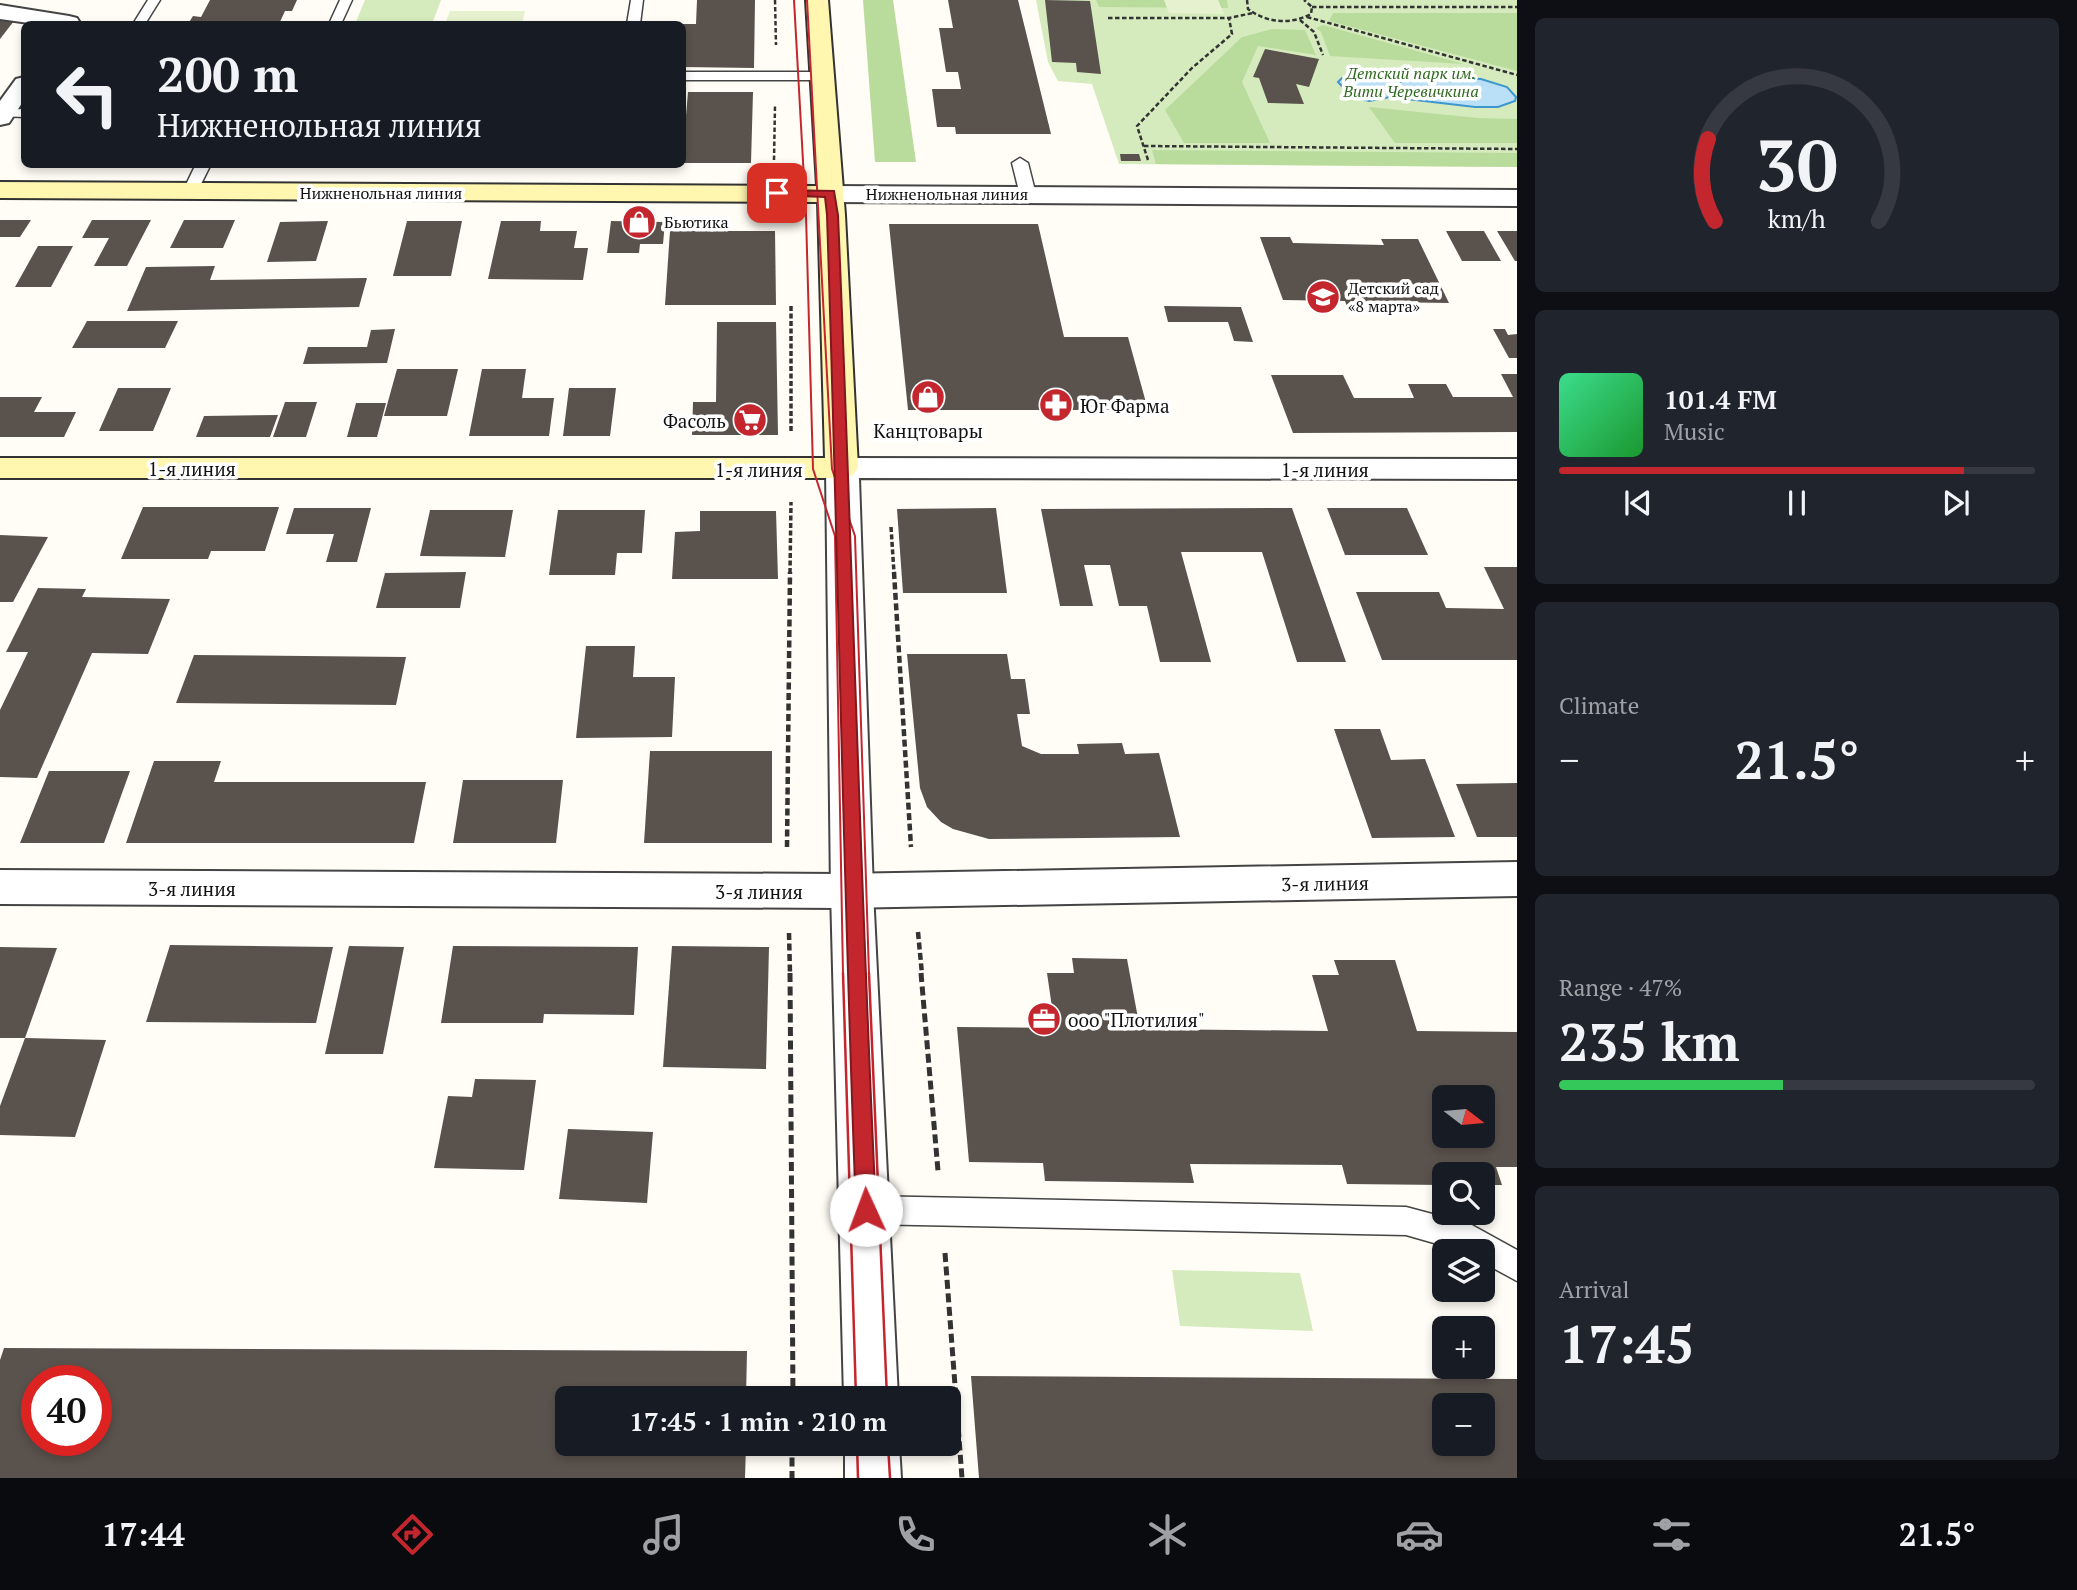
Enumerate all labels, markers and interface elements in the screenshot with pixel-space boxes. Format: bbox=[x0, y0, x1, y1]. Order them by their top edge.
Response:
text: 200 m bbox=[157, 41, 299, 106]
icon: left bbox=[42, 49, 133, 140]
park label: Детский парк им. Вити Черевичкина bbox=[1342, 62, 1479, 102]
text: Нижненольная линия bbox=[157, 104, 482, 146]
text: 30 bbox=[1756, 115, 1838, 212]
pin bbox=[747, 163, 807, 223]
icon: arrive bbox=[758, 174, 796, 212]
street label: Нижненольная линия bbox=[300, 182, 462, 204]
street label: Нижненольная линия bbox=[866, 183, 1028, 205]
text: km/h bbox=[1768, 202, 1826, 235]
shop icon: Бьютика bbox=[620, 203, 658, 241]
place label: Бьютика bbox=[664, 211, 729, 233]
place label: Детский сад «8 марта» bbox=[1348, 277, 1439, 317]
school or university icon: Детский сад «8 марта» bbox=[1304, 278, 1342, 316]
shop icon: Канцтовары bbox=[909, 378, 947, 416]
text: 101.4 FM bbox=[1664, 382, 1777, 416]
pharmacy icon: Юг Фарма bbox=[1037, 386, 1075, 424]
place label: Юг Фарма bbox=[1080, 393, 1170, 418]
supermarket icon: Фасоль bbox=[731, 401, 769, 439]
place label: Фасоль bbox=[663, 408, 726, 433]
text: Music bbox=[1664, 416, 1725, 447]
place label: Канцтовары bbox=[873, 418, 983, 443]
street label: 1-я линия bbox=[148, 456, 236, 481]
street label: 1-я линия bbox=[715, 457, 803, 482]
street label: 1-я линия bbox=[1281, 457, 1369, 482]
icon: previous bbox=[1619, 484, 1657, 522]
icon: pause bbox=[1778, 484, 1816, 522]
icon: next bbox=[1937, 484, 1975, 522]
text: Climate bbox=[1559, 690, 1639, 721]
text: 21.5° bbox=[1734, 725, 1860, 794]
text: − bbox=[1559, 735, 1579, 785]
text: + bbox=[2015, 735, 2035, 785]
street label: 3-я линия bbox=[1281, 870, 1369, 896]
street label: 3-я линия bbox=[148, 876, 236, 901]
street label: 3-я линия bbox=[715, 879, 803, 904]
text: Range · 47% bbox=[1559, 972, 1682, 1003]
office icon: ооо "Плотилия" bbox=[1025, 1000, 1063, 1038]
place label: ооо "Плотилия" bbox=[1068, 1007, 1205, 1032]
text: 235 km bbox=[1559, 1007, 1740, 1076]
north arrow bbox=[1432, 1085, 1494, 1148]
map controls bbox=[1432, 1085, 1495, 1456]
button: search bbox=[1432, 1162, 1495, 1225]
position arrow bbox=[829, 1173, 903, 1247]
button: layers bbox=[1432, 1239, 1495, 1302]
text: Arrival bbox=[1559, 1274, 1630, 1305]
text: 17:45 bbox=[1559, 1309, 1694, 1378]
button: + bbox=[1432, 1316, 1495, 1379]
speed limit sign: 40 bbox=[21, 1365, 112, 1456]
button: − bbox=[1432, 1393, 1495, 1456]
text: 17:45 · 1 min · 210 m bbox=[629, 1404, 887, 1438]
icon: directions bbox=[388, 1510, 437, 1559]
icon: music bbox=[639, 1510, 688, 1559]
icon: phone bbox=[891, 1510, 940, 1559]
icon: climate bbox=[1143, 1510, 1192, 1559]
icon: car bbox=[1395, 1510, 1444, 1559]
icon: filters bbox=[1647, 1510, 1696, 1559]
text: 17:44 bbox=[101, 1513, 185, 1555]
text: 21.5° bbox=[1899, 1513, 1976, 1555]

